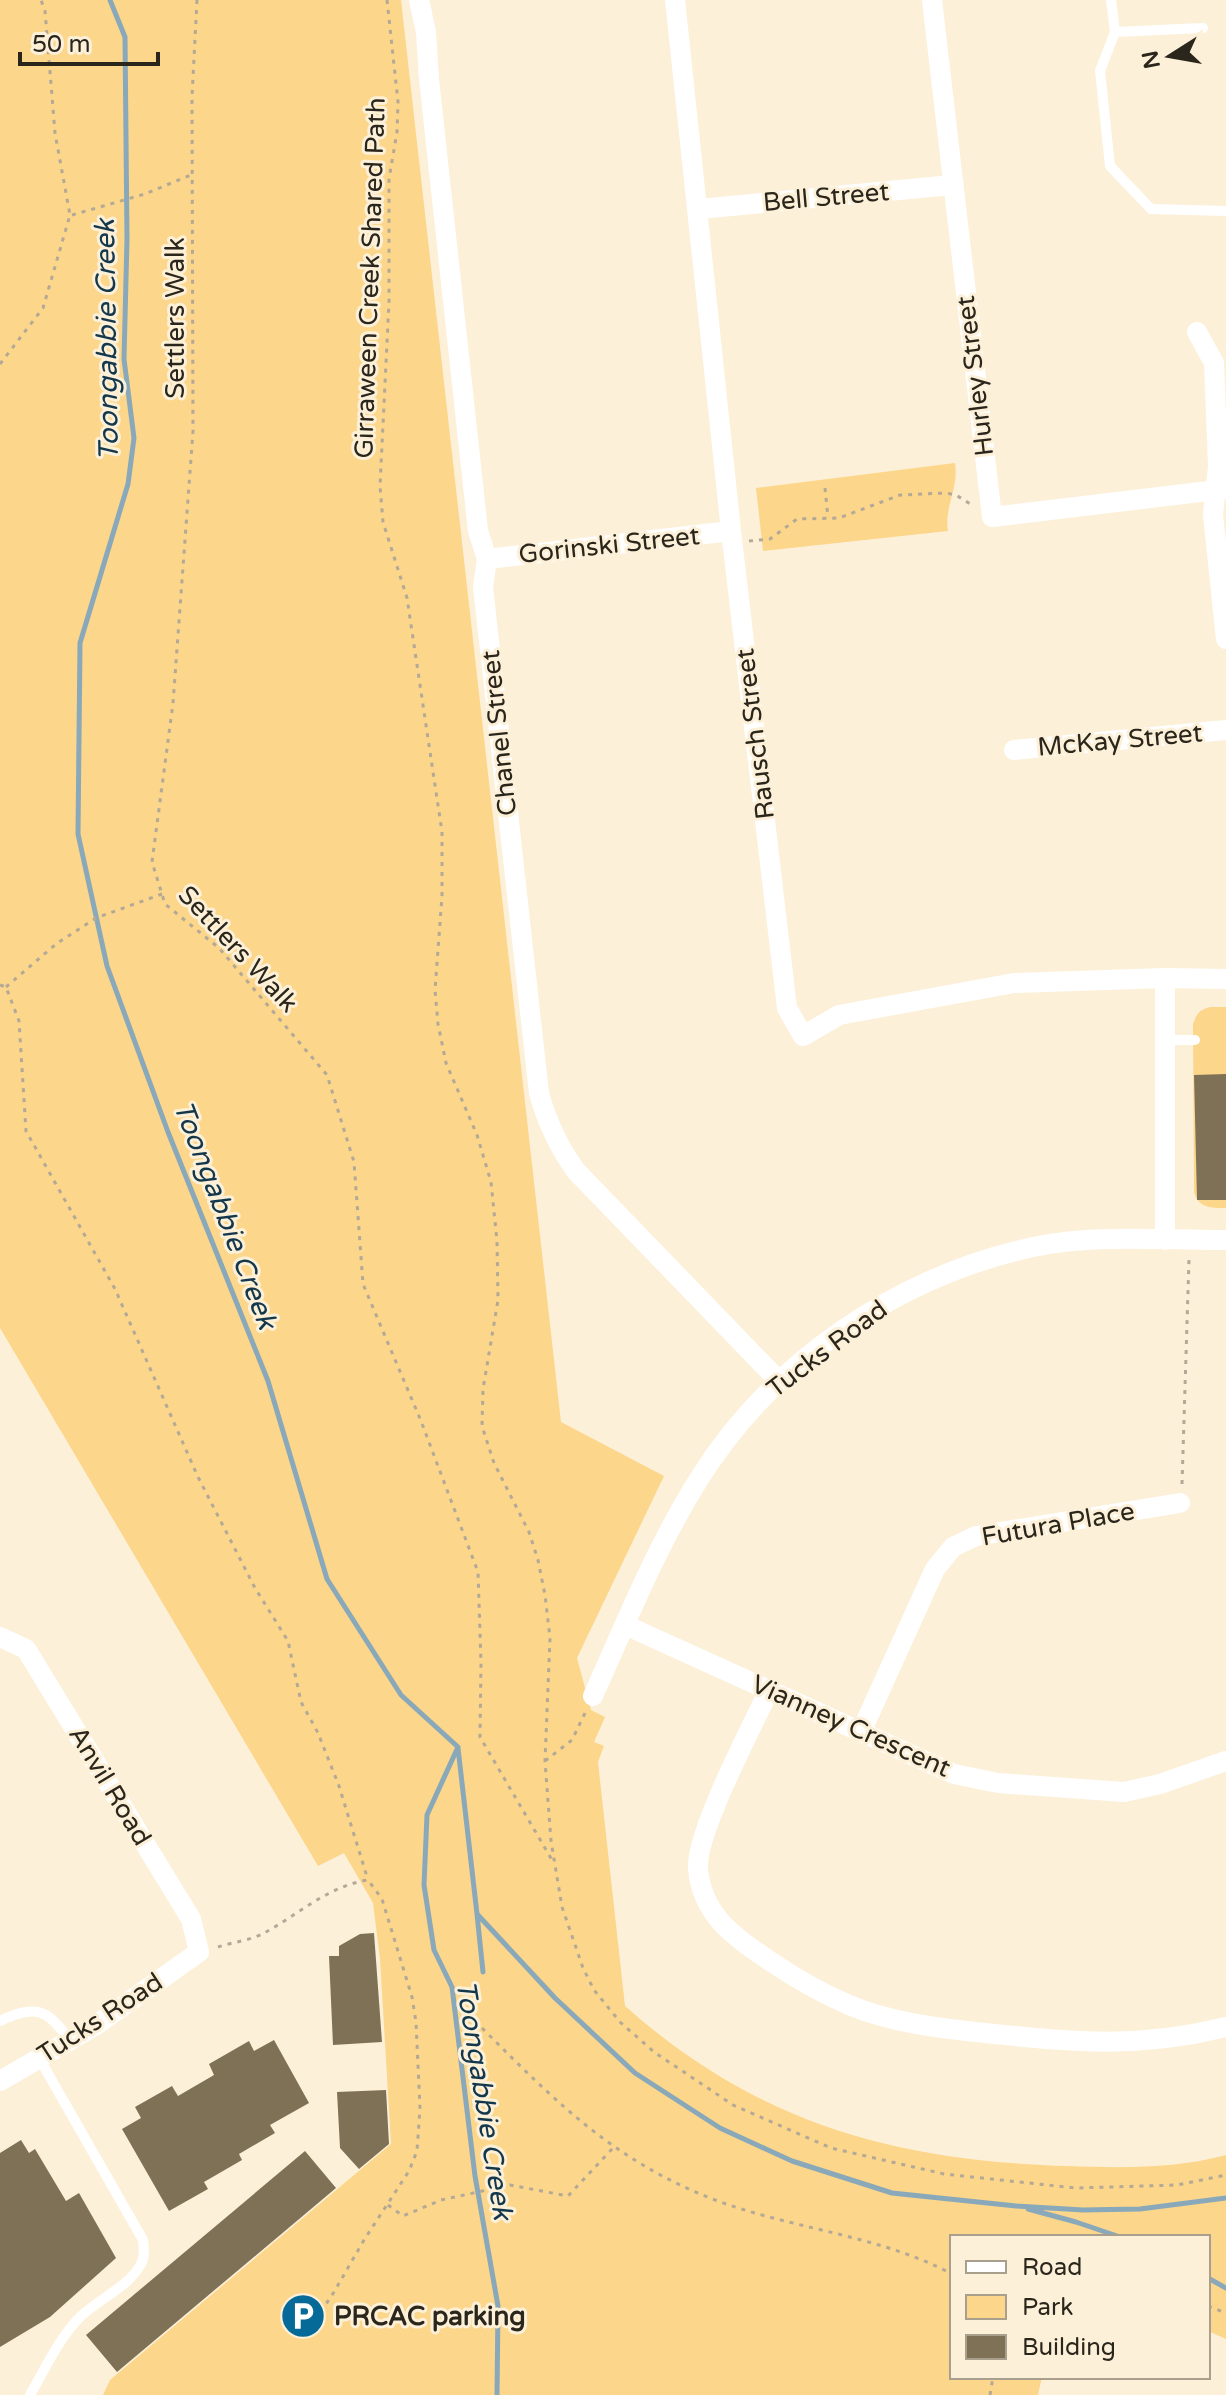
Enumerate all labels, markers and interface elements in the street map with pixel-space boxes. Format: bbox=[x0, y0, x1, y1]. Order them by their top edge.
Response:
scale bar bbox=[20, 16, 158, 66]
north arrow bbox=[1130, 16, 1210, 96]
text: 50 m bbox=[32, 30, 90, 59]
text: N bbox=[1137, 48, 1166, 71]
street label: Girraween Creek Shared Path bbox=[348, 97, 392, 459]
street label: Bell Street bbox=[762, 176, 890, 218]
water label: Toongabbie Creek bbox=[88, 217, 126, 461]
street label: Settlers Walk bbox=[160, 237, 191, 399]
street label: Hurley Street bbox=[950, 294, 1000, 458]
street label: Gorinski Street bbox=[517, 520, 701, 570]
street label: Rausch Street bbox=[729, 647, 781, 821]
street label: Chanel Street bbox=[475, 648, 523, 817]
street label: McKay Street bbox=[1036, 717, 1204, 763]
street label: Settlers Walk bbox=[172, 879, 304, 1019]
water label: Toongabbie Creek bbox=[166, 1096, 285, 1336]
street label: Tucks Road bbox=[761, 1294, 893, 1404]
street label: Futura Place bbox=[979, 1495, 1137, 1553]
street label: Vianney Crescent bbox=[747, 1668, 955, 1784]
street label: Anvil Road bbox=[62, 1721, 158, 1851]
street label: Tucks Road bbox=[32, 1966, 168, 2070]
water label: Toongabbie Creek bbox=[448, 1978, 520, 2224]
legend bbox=[950, 2235, 1210, 2379]
text: Road bbox=[1022, 2253, 1082, 2282]
parking icon: PRCAC parking bbox=[279, 2292, 327, 2340]
text: Park bbox=[1022, 2293, 1073, 2322]
place label: PRCAC parking bbox=[334, 2301, 526, 2332]
text: Building bbox=[1022, 2333, 1116, 2362]

